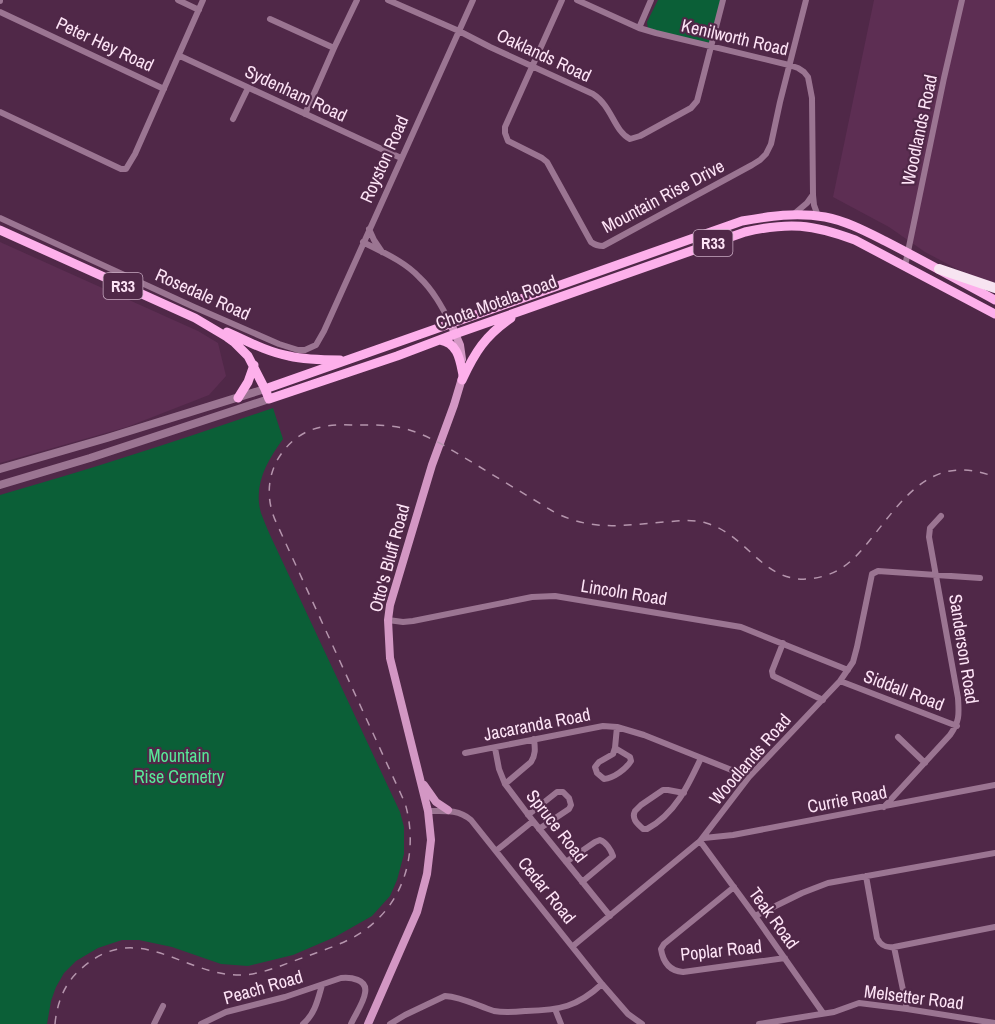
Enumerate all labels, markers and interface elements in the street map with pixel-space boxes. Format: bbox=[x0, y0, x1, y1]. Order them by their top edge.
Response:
street label: Peter Hey Road bbox=[52, 10, 158, 78]
street label: Kenilworth Road bbox=[679, 13, 791, 61]
street label: Oaklands Road bbox=[493, 22, 595, 88]
street label: Sydenham Road bbox=[241, 58, 351, 128]
street label: Woodlands Road bbox=[895, 72, 943, 188]
street label: Royston Road bbox=[354, 111, 414, 207]
street label: Mountain Rise Drive bbox=[597, 153, 729, 239]
road number: R33 bbox=[694, 230, 732, 256]
street label: Rosedale Road bbox=[151, 262, 255, 326]
street label: Chota Motala Road bbox=[432, 269, 560, 335]
road number: R33 bbox=[104, 273, 142, 299]
street label: Otto's Bluff Road bbox=[363, 501, 415, 615]
street label: Lincoln Road bbox=[579, 573, 669, 611]
street label: Sanderson Road bbox=[943, 592, 985, 706]
street label: Siddall Road bbox=[860, 663, 948, 717]
street label: Jacaranda Road bbox=[481, 701, 593, 747]
street label: Woodlands Road bbox=[704, 708, 796, 810]
park label: Mountain Rise Cemetry bbox=[134, 743, 225, 789]
street label: Currie Road bbox=[805, 779, 889, 819]
street label: Spruce Road bbox=[521, 784, 593, 868]
street label: Cedar Road bbox=[512, 851, 582, 929]
street label: Teak Road bbox=[743, 882, 805, 954]
street label: Poplar Road bbox=[679, 933, 763, 967]
street label: Peach Road bbox=[221, 964, 305, 1010]
street label: Melsetter Road bbox=[863, 978, 965, 1016]

